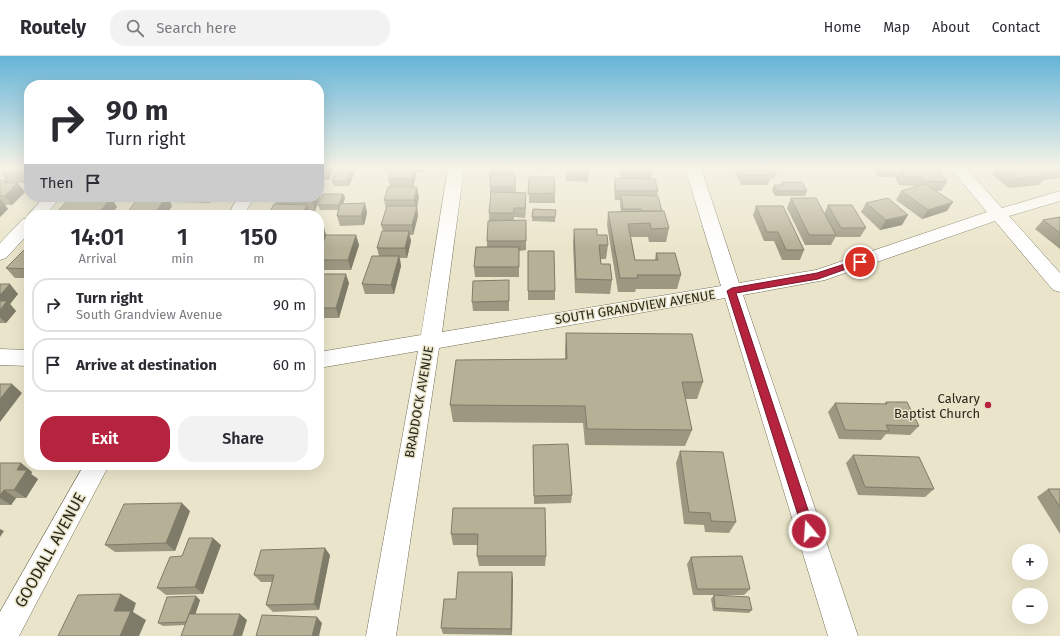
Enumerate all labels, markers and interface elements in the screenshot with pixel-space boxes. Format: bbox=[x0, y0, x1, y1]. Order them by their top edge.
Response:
search box bbox=[110, 10, 390, 46]
text: Routely bbox=[20, 16, 86, 39]
icon: search bbox=[124, 17, 146, 39]
text: Search here bbox=[156, 19, 236, 37]
text: Home bbox=[824, 19, 861, 36]
text: Map bbox=[883, 19, 910, 36]
text: About bbox=[932, 19, 970, 36]
text: Contact bbox=[992, 19, 1040, 36]
text: 90 m bbox=[106, 94, 168, 127]
icon: right bbox=[40, 96, 92, 148]
text: Turn right bbox=[106, 128, 186, 150]
icon: arrive bbox=[82, 172, 104, 194]
text: Then bbox=[40, 174, 74, 192]
text: 14:01 bbox=[70, 223, 125, 251]
text: 1 bbox=[177, 223, 188, 251]
text: 150 bbox=[240, 223, 278, 251]
pin bbox=[843, 245, 877, 279]
text: Arrival bbox=[79, 251, 117, 266]
text: min bbox=[171, 251, 194, 266]
text: m bbox=[253, 251, 264, 266]
icon: arrive bbox=[849, 251, 871, 273]
street label: SOUTH GRANDVIEW AVENUE bbox=[554, 287, 716, 327]
text: Turn right bbox=[76, 289, 143, 307]
icon: right bbox=[42, 294, 64, 316]
text: 90 m bbox=[273, 296, 306, 314]
text: South Grandview Avenue bbox=[76, 307, 222, 322]
street label: BRADDOCK AVENUE bbox=[402, 345, 436, 459]
icon: arrive bbox=[42, 354, 64, 376]
text: Arrive at destination bbox=[76, 356, 217, 374]
text: 60 m bbox=[273, 356, 306, 374]
place label: Calvary Baptist Church bbox=[894, 391, 981, 421]
marker: Calvary Baptist Church bbox=[983, 400, 993, 410]
button: Exit bbox=[40, 416, 170, 462]
button: Share bbox=[178, 416, 308, 462]
street label: GOODALL AVENUE bbox=[11, 489, 89, 611]
position arrow bbox=[788, 510, 830, 552]
map controls bbox=[1012, 544, 1048, 624]
button: + bbox=[1012, 544, 1048, 580]
button: − bbox=[1012, 588, 1048, 624]

